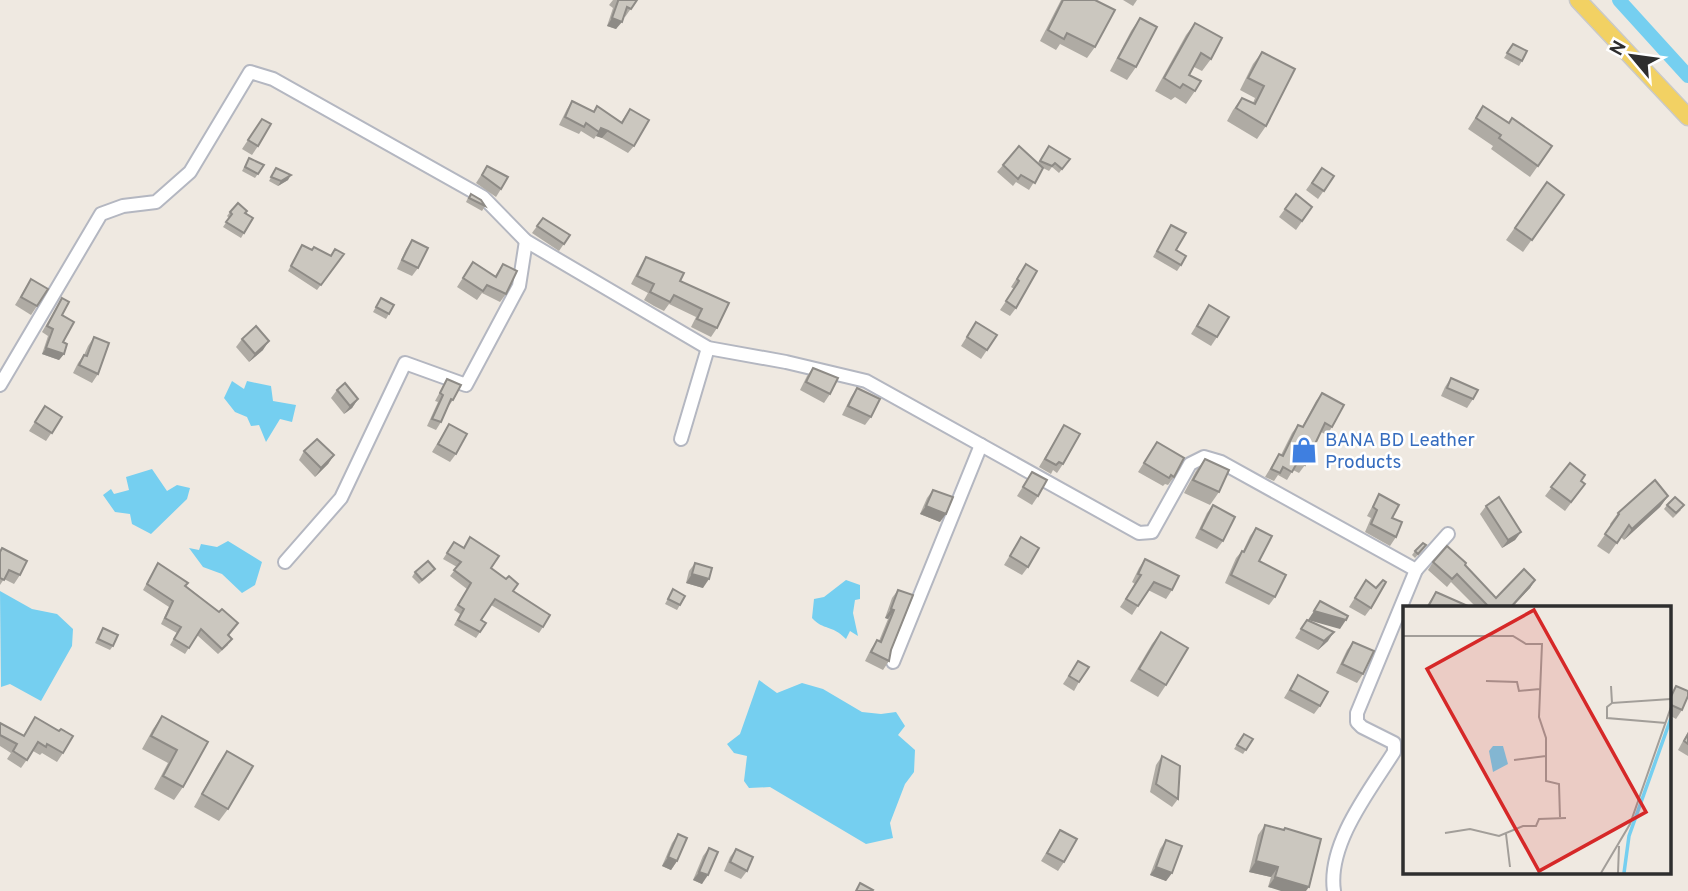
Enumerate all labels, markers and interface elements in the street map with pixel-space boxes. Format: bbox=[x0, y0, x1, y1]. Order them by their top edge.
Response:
north arrow bbox=[1597, 21, 1667, 91]
text: N bbox=[1605, 37, 1633, 61]
place label: BANA BD Leather Products bbox=[1325, 429, 1476, 475]
shop icon: BANA BD Leather Products bbox=[1289, 435, 1319, 465]
inset map bbox=[1403, 606, 1670, 874]

